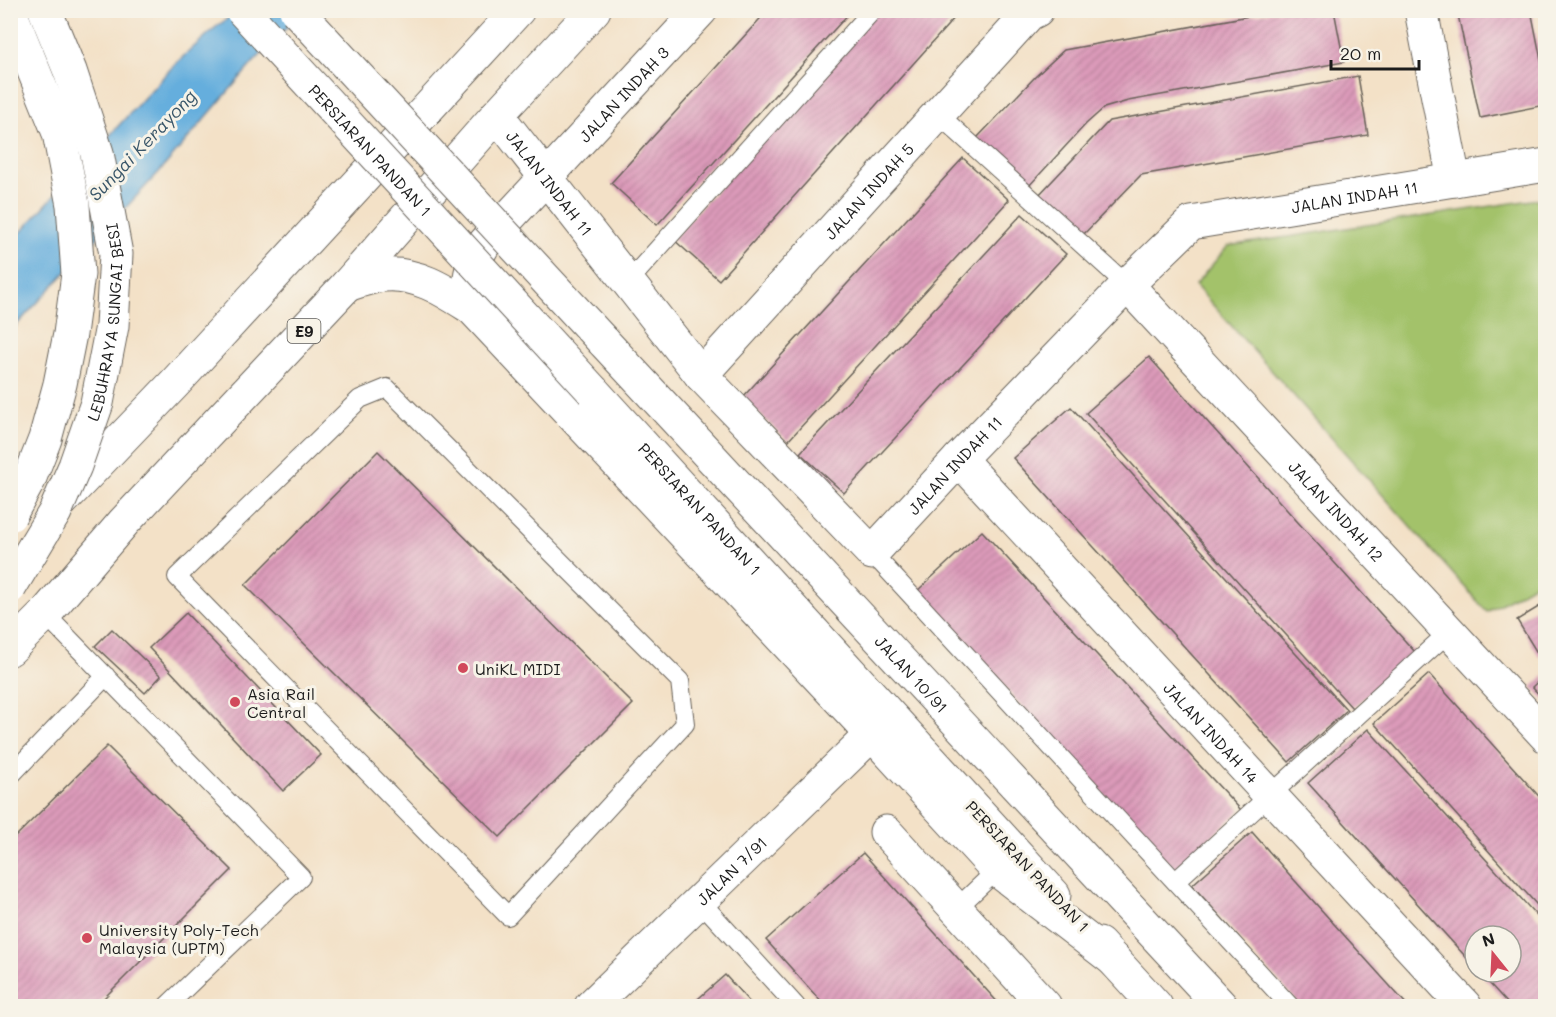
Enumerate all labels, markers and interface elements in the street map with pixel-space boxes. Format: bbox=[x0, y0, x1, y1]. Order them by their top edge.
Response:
scale bar bbox=[1331, 33, 1420, 71]
text: 20 m bbox=[1340, 41, 1381, 65]
street label: JALAN INDAH 3 bbox=[574, 42, 673, 146]
street label: PERSIARAN PANDAN 1 bbox=[305, 79, 437, 220]
water label: Sungai Kerayong bbox=[83, 84, 201, 206]
street label: JALAN INDAH 11 bbox=[502, 126, 598, 240]
street label: JALAN INDAH 5 bbox=[819, 138, 918, 243]
street label: JALAN INDAH 11 bbox=[1290, 176, 1419, 217]
street label: LEBUHRAYA SUNGAI BESI bbox=[81, 222, 127, 424]
road number: E9 bbox=[288, 319, 320, 343]
street label: JALAN INDAH 11 bbox=[903, 411, 1006, 519]
street label: PERSIARAN PANDAN 1 bbox=[634, 438, 766, 579]
street label: JALAN INDAH 12 bbox=[1285, 456, 1389, 565]
street label: JALAN 10/91 bbox=[871, 630, 953, 717]
place label: UniKL MIDI bbox=[475, 658, 560, 679]
marker: UniKL MIDI bbox=[456, 661, 470, 675]
street label: JALAN INDAH 14 bbox=[1160, 677, 1264, 787]
place label: Asia Rail Central bbox=[247, 683, 315, 722]
marker: Asia Rail Central bbox=[228, 695, 242, 709]
street label: PERSIARAN PANDAN 1 bbox=[962, 796, 1094, 936]
street label: JALAN 7/91 bbox=[691, 831, 771, 909]
place label: University Poly-Tech Malaysia (UPTM) bbox=[99, 919, 259, 958]
north arrow bbox=[1463, 924, 1523, 984]
text: N bbox=[1479, 927, 1497, 951]
marker: University Poly-Tech Malaysia (UPTM) bbox=[80, 931, 94, 945]

